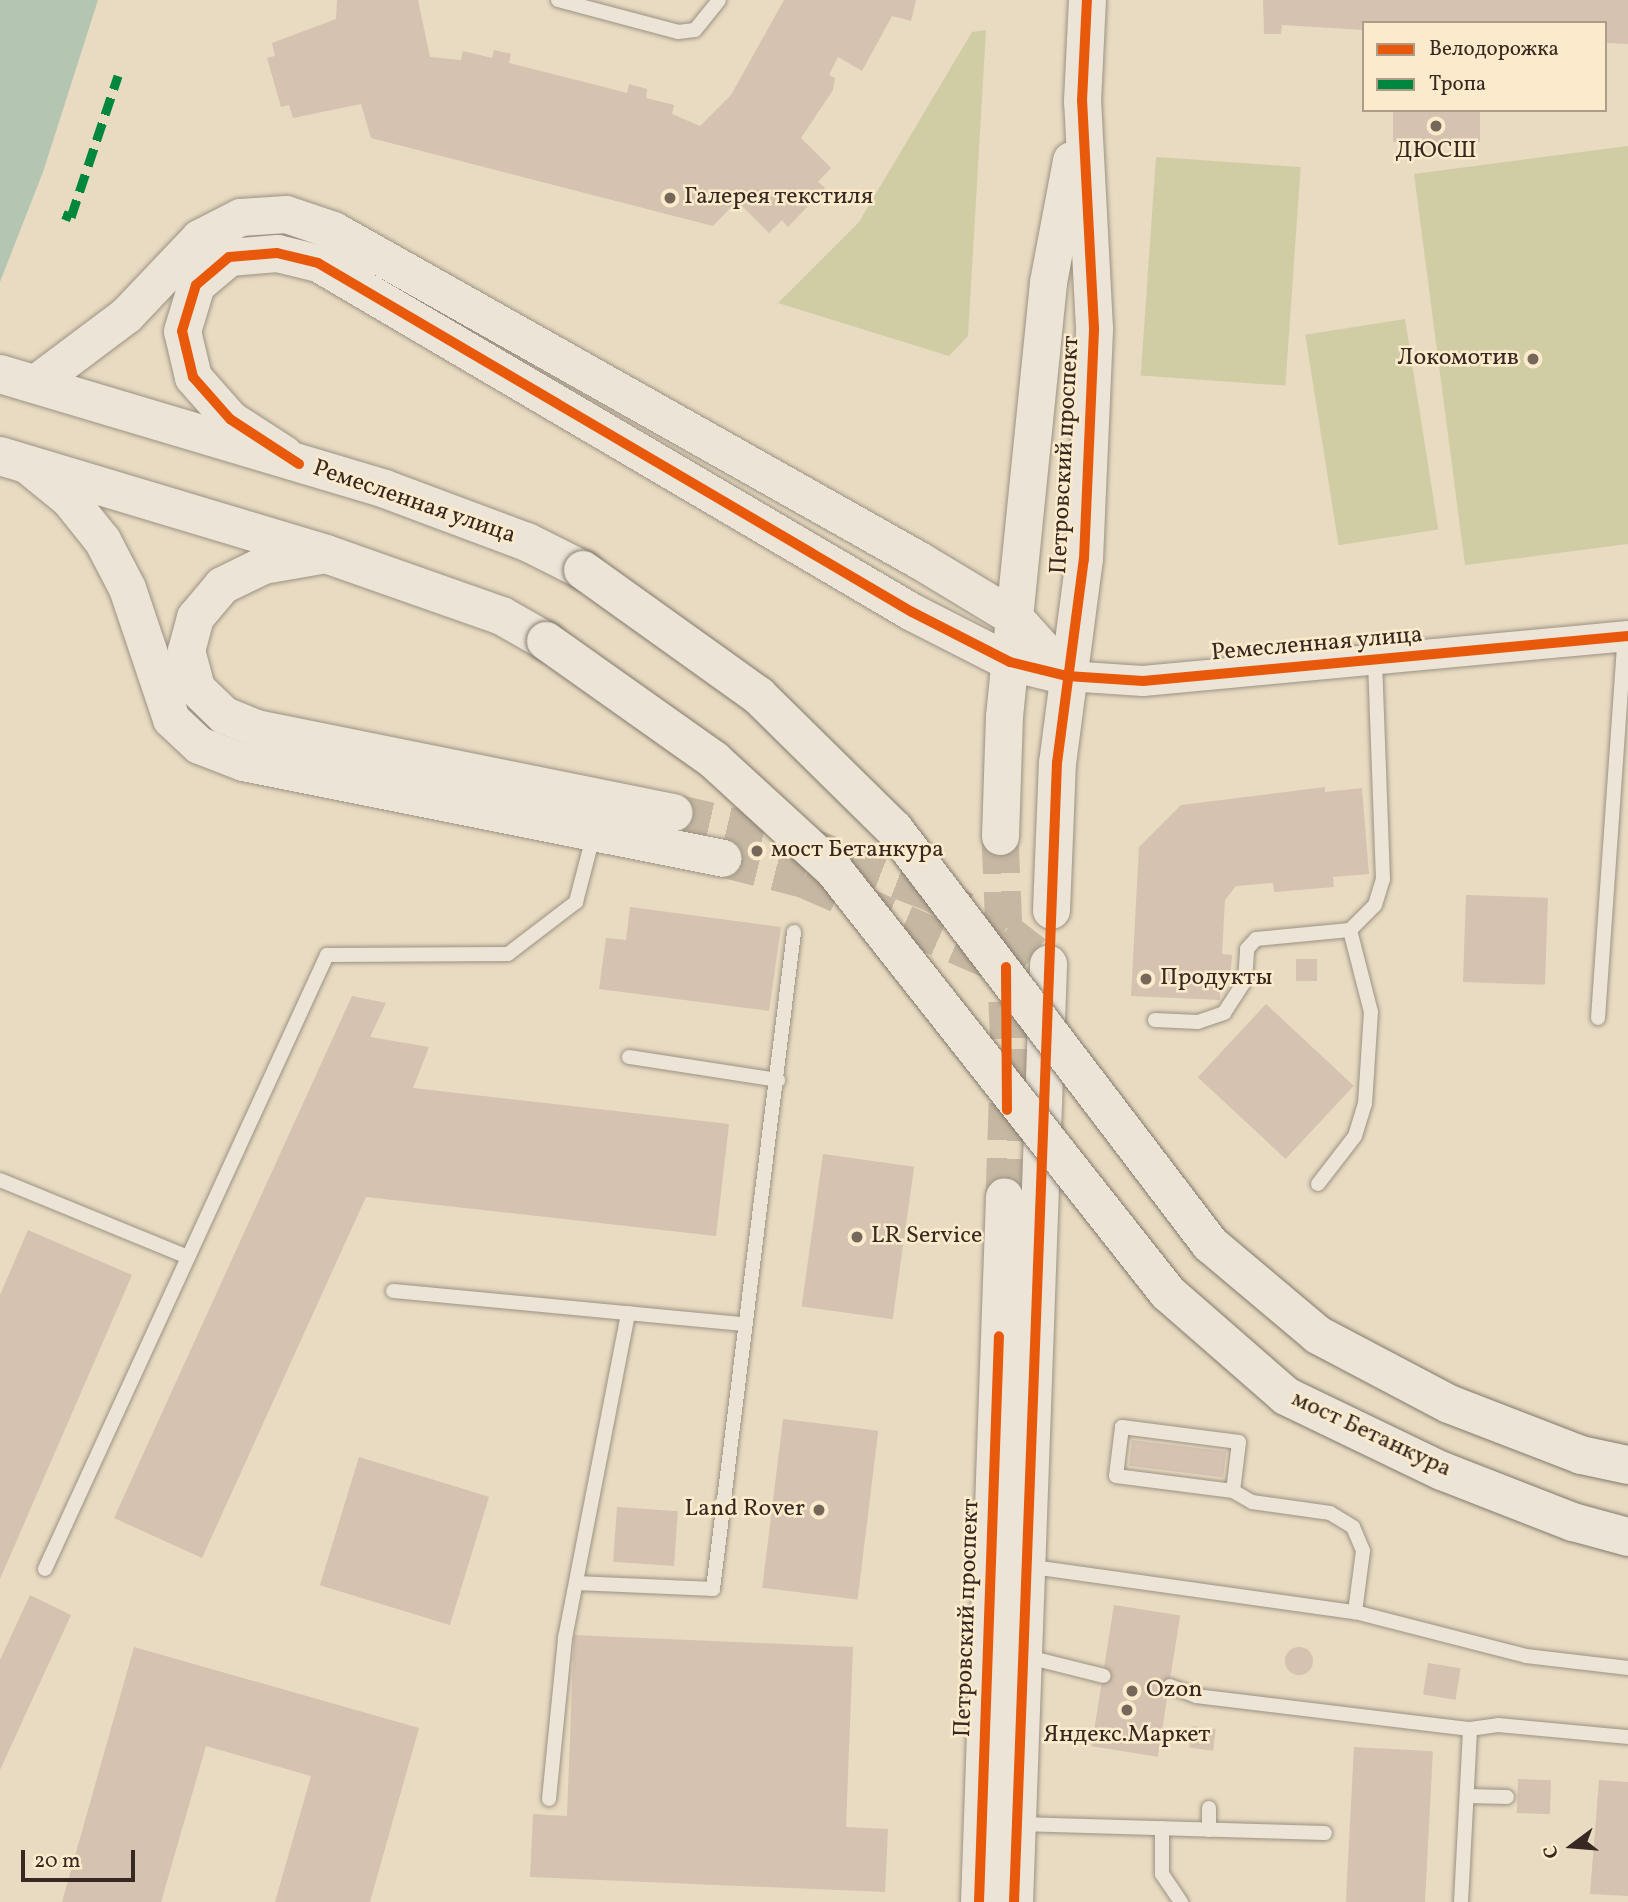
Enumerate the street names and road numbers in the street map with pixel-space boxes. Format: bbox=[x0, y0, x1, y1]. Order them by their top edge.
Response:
street label: Петровский проспект bbox=[1045, 335, 1087, 575]
street label: Ремесленная улица bbox=[309, 455, 519, 551]
street label: Ремесленная улица bbox=[1210, 621, 1424, 669]
street label: мост Бетанкура bbox=[1287, 1385, 1455, 1485]
street label: Петровский проспект bbox=[949, 1498, 987, 1738]

